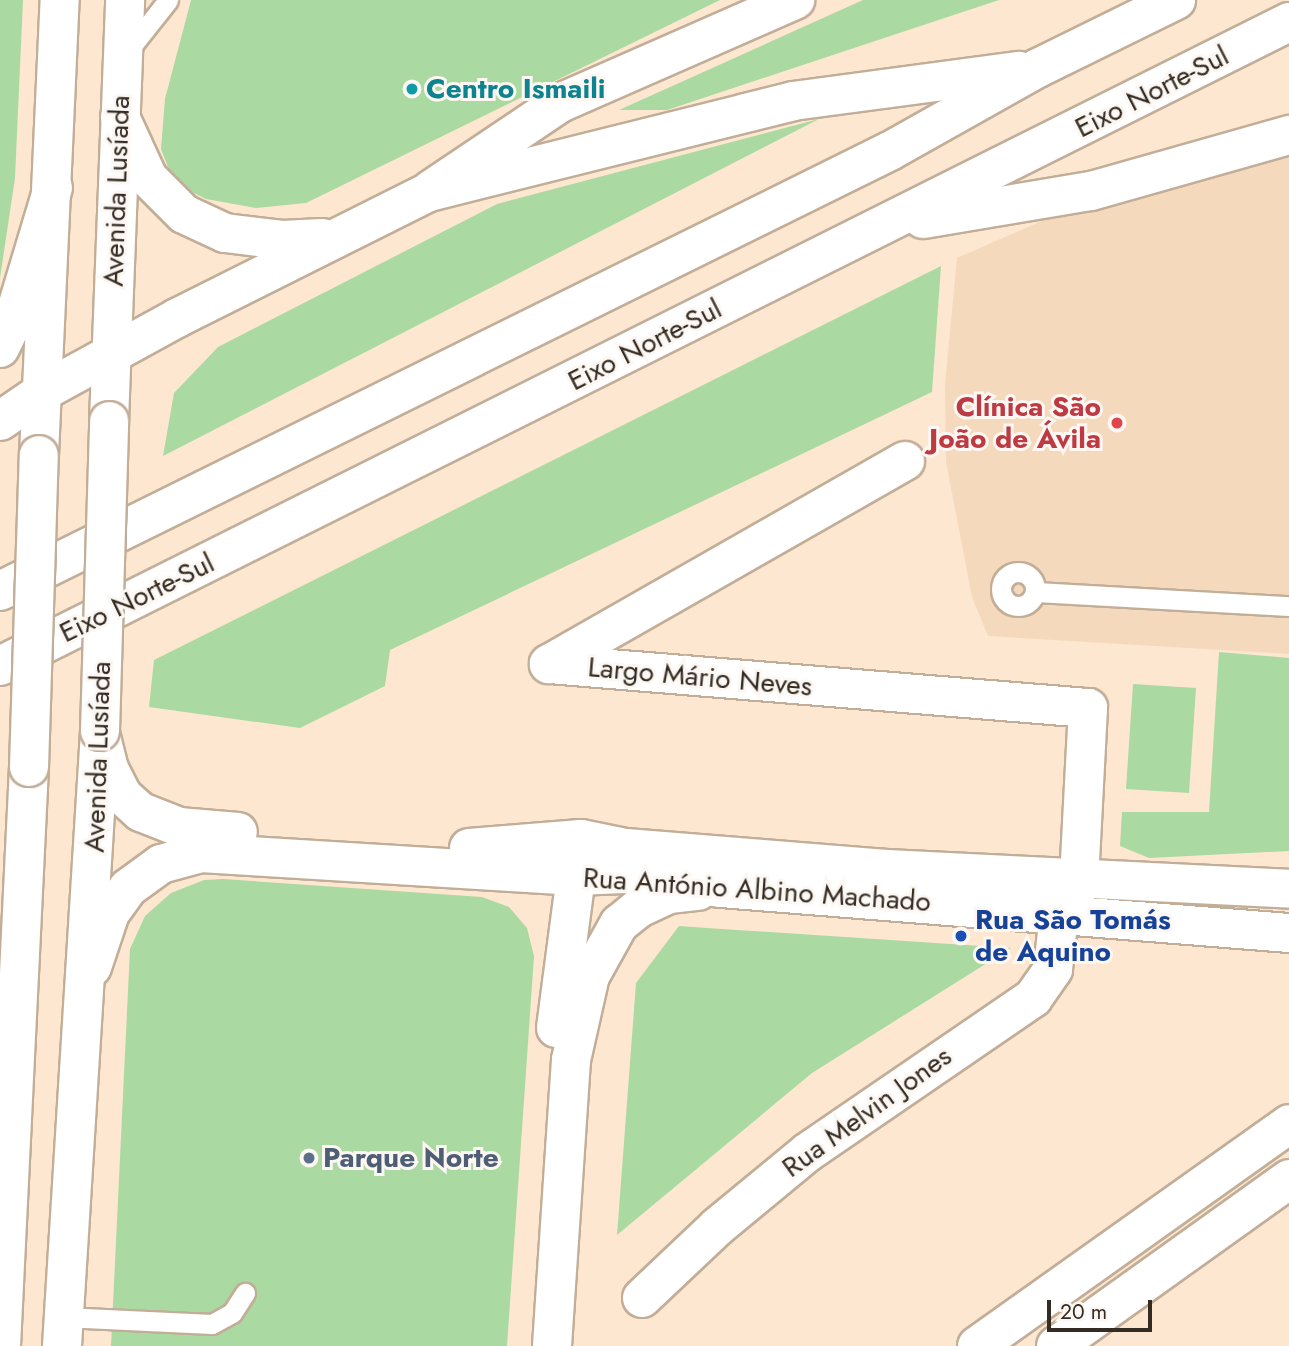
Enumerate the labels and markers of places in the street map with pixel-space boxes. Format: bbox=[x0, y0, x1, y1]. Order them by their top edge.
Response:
place label: Centro Ismaili bbox=[426, 72, 605, 106]
marker: Centro Ismaili bbox=[404, 81, 420, 97]
place label: Clínica São João de Ávila bbox=[929, 390, 1101, 456]
marker: Clínica São João de Ávila bbox=[1107, 413, 1127, 433]
place label: Rua São Tomás de Aquino bbox=[975, 903, 1171, 969]
marker: Rua São Tomás de Aquino bbox=[953, 928, 969, 944]
place label: Parque Norte bbox=[323, 1141, 499, 1175]
marker: Parque Norte bbox=[301, 1150, 317, 1166]

